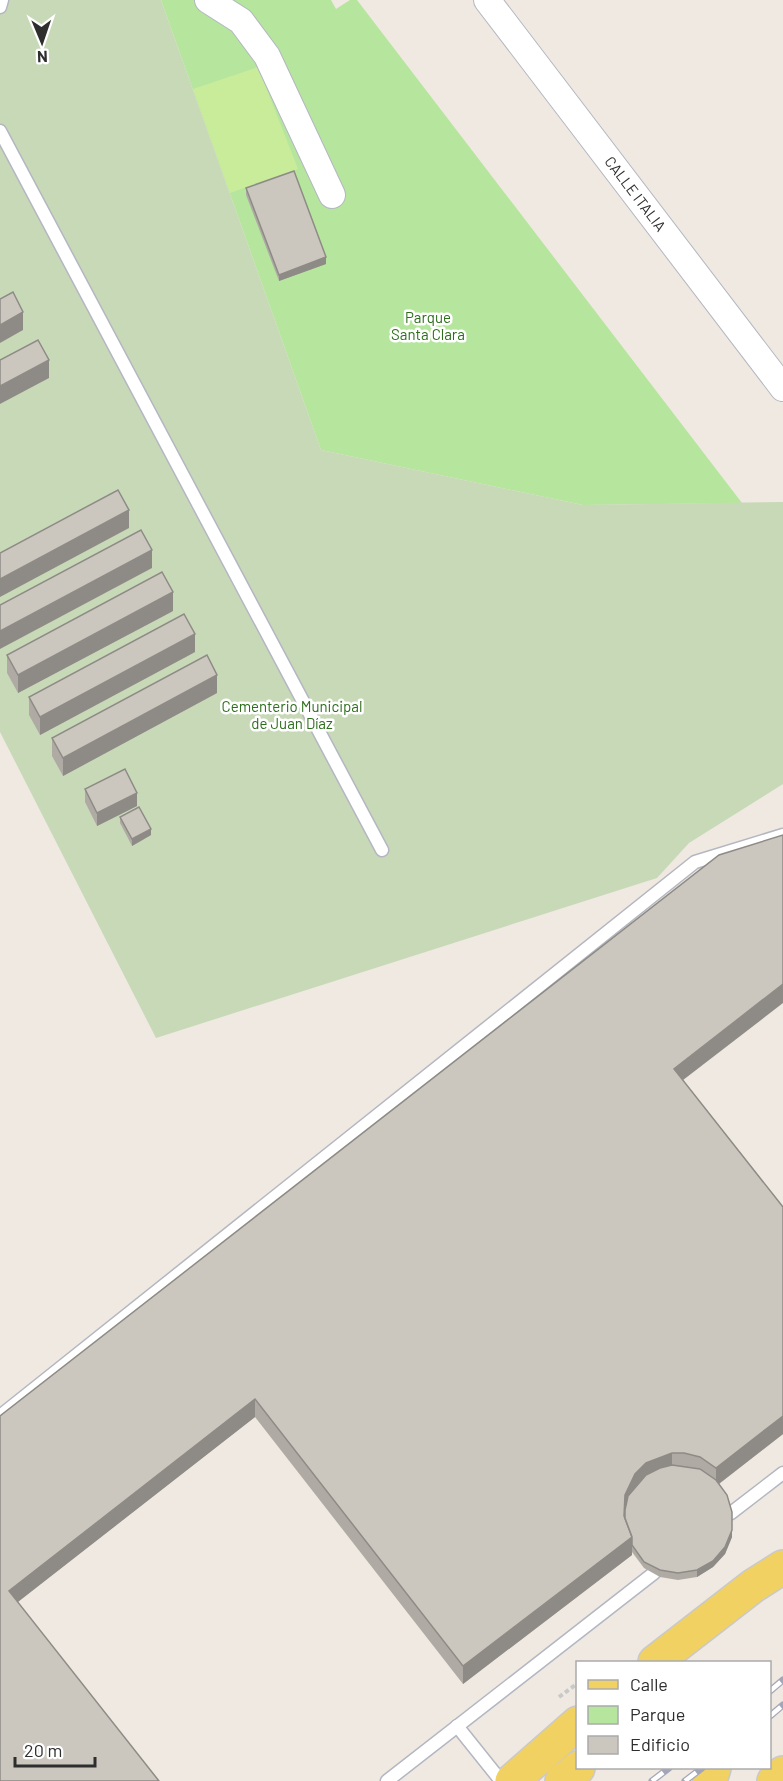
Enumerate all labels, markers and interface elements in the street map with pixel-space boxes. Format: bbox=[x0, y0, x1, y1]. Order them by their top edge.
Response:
north arrow bbox=[12, 12, 72, 72]
text: N bbox=[37, 48, 48, 67]
street label: CALLE ITALIA bbox=[601, 152, 670, 234]
park label: Parque Santa Clara bbox=[391, 308, 465, 343]
park label: Cementerio Municipal de Juan Díaz bbox=[222, 697, 362, 732]
legend bbox=[576, 1661, 771, 1769]
text: Calle bbox=[630, 1673, 668, 1695]
text: Parque bbox=[630, 1703, 685, 1725]
scale bar bbox=[15, 1730, 94, 1768]
text: Edificio bbox=[630, 1733, 690, 1755]
text: 20 m bbox=[24, 1739, 62, 1761]

